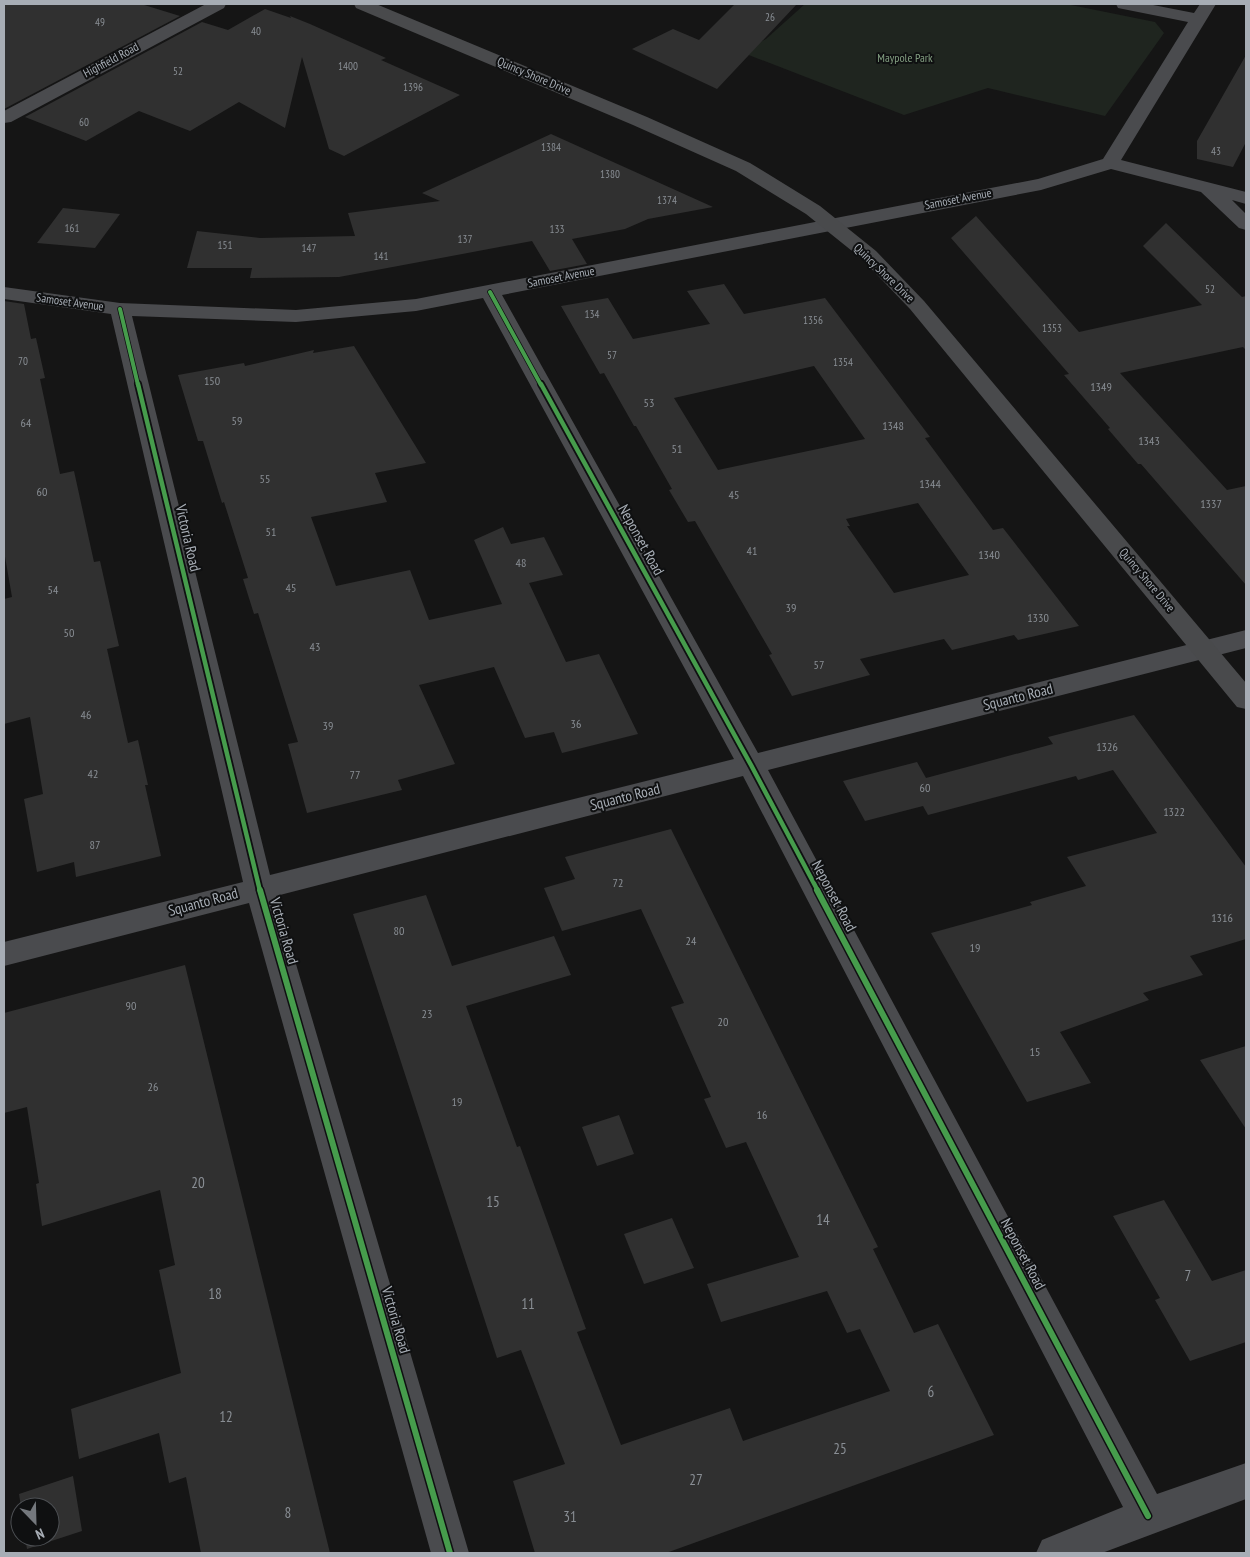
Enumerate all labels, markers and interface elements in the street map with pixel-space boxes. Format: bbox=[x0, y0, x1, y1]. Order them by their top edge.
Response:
house number: 26 bbox=[765, 10, 775, 24]
house number: 49 bbox=[95, 15, 105, 29]
house number: 40 bbox=[251, 24, 261, 38]
street label: Highfield Road bbox=[80, 39, 141, 80]
park label: Maypole Park bbox=[877, 50, 933, 65]
street label: Quincy Shore Drive bbox=[495, 53, 573, 98]
house number: 1400 bbox=[338, 59, 358, 73]
house number: 52 bbox=[173, 64, 183, 78]
house number: 1396 bbox=[403, 80, 423, 94]
house number: 60 bbox=[79, 115, 89, 129]
house number: 1384 bbox=[541, 140, 561, 154]
house number: 43 bbox=[1211, 144, 1221, 158]
house number: 1380 bbox=[600, 167, 620, 181]
street label: Samoset Avenue bbox=[923, 185, 993, 212]
house number: 1374 bbox=[657, 193, 677, 207]
house number: 161 bbox=[65, 221, 79, 235]
house number: 133 bbox=[550, 222, 564, 236]
house number: 137 bbox=[458, 232, 472, 246]
house number: 151 bbox=[218, 238, 232, 252]
street label: Quincy Shore Drive bbox=[851, 240, 918, 305]
house number: 147 bbox=[302, 241, 316, 255]
house number: 141 bbox=[374, 249, 388, 263]
street label: Samoset Avenue bbox=[526, 263, 596, 290]
house number: 52 bbox=[1205, 282, 1215, 296]
street label: Samoset Avenue bbox=[35, 289, 105, 314]
house number: 134 bbox=[585, 307, 599, 321]
house number: 1356 bbox=[803, 313, 823, 327]
house number: 1353 bbox=[1042, 321, 1062, 335]
house number: 57 bbox=[607, 348, 617, 362]
house number: 70 bbox=[18, 354, 28, 368]
house number: 1354 bbox=[833, 355, 853, 369]
house number: 150 bbox=[204, 373, 220, 388]
house number: 1349 bbox=[1090, 379, 1112, 394]
house number: 53 bbox=[644, 395, 654, 410]
house number: 59 bbox=[232, 413, 242, 428]
house number: 64 bbox=[21, 415, 32, 430]
house number: 1348 bbox=[882, 418, 904, 433]
house number: 1343 bbox=[1138, 433, 1160, 448]
house number: 51 bbox=[672, 441, 682, 456]
house number: 55 bbox=[260, 471, 270, 486]
house number: 1344 bbox=[919, 476, 941, 491]
house number: 60 bbox=[37, 484, 47, 499]
house number: 45 bbox=[729, 487, 739, 502]
house number: 1337 bbox=[1200, 496, 1222, 511]
street label: Neponset Road bbox=[614, 501, 669, 578]
street label: Victoria Road bbox=[171, 502, 205, 573]
house number: 51 bbox=[266, 524, 276, 539]
house number: 41 bbox=[747, 543, 757, 558]
street label: Quincy Shore Drive bbox=[1116, 545, 1178, 615]
house number: 1340 bbox=[978, 547, 1000, 562]
house number: 48 bbox=[516, 555, 526, 570]
house number: 45 bbox=[286, 580, 296, 595]
house number: 54 bbox=[48, 582, 59, 597]
house number: 39 bbox=[786, 600, 796, 615]
house number: 1330 bbox=[1027, 610, 1049, 625]
house number: 50 bbox=[64, 625, 74, 640]
house number: 43 bbox=[310, 639, 320, 654]
house number: 57 bbox=[814, 657, 824, 672]
street label: Squanto Road bbox=[981, 679, 1055, 714]
house number: 46 bbox=[81, 707, 91, 722]
house number: 36 bbox=[571, 716, 581, 731]
house number: 39 bbox=[323, 718, 333, 733]
house number: 1326 bbox=[1096, 739, 1118, 754]
house number: 42 bbox=[88, 766, 98, 781]
house number: 77 bbox=[350, 767, 360, 782]
street label: Squanto Road bbox=[588, 779, 662, 814]
house number: 60 bbox=[920, 780, 930, 795]
house number: 1322 bbox=[1163, 804, 1185, 819]
house number: 87 bbox=[90, 837, 100, 852]
street label: Neponset Road bbox=[808, 857, 861, 935]
house number: 72 bbox=[613, 875, 623, 890]
street label: Squanto Road bbox=[166, 883, 240, 920]
street label: Victoria Road bbox=[266, 895, 303, 966]
house number: 1316 bbox=[1211, 910, 1233, 925]
house number: 80 bbox=[394, 923, 404, 938]
house number: 24 bbox=[686, 933, 697, 948]
house number: 19 bbox=[970, 940, 980, 955]
house number: 90 bbox=[126, 998, 136, 1013]
house number: 23 bbox=[422, 1006, 432, 1021]
house number: 20 bbox=[718, 1014, 728, 1029]
house number: 15 bbox=[1030, 1044, 1040, 1059]
house number: 26 bbox=[148, 1079, 158, 1094]
house number: 19 bbox=[452, 1094, 462, 1109]
house number: 16 bbox=[757, 1107, 767, 1122]
house number: 20 bbox=[191, 1173, 205, 1192]
house number: 15 bbox=[486, 1192, 500, 1211]
house number: 14 bbox=[816, 1210, 830, 1229]
street label: Neponset Road bbox=[997, 1215, 1050, 1293]
house number: 7 bbox=[1185, 1266, 1191, 1285]
house number: 18 bbox=[208, 1284, 222, 1303]
street label: Victoria Road bbox=[378, 1284, 415, 1355]
house number: 11 bbox=[521, 1294, 535, 1313]
house number: 6 bbox=[928, 1382, 935, 1401]
house number: 12 bbox=[219, 1407, 233, 1426]
house number: 25 bbox=[833, 1439, 847, 1458]
house number: 27 bbox=[689, 1470, 703, 1489]
north arrow bbox=[10, 1497, 60, 1547]
house number: 8 bbox=[285, 1503, 291, 1522]
house number: 31 bbox=[563, 1507, 577, 1526]
text: N bbox=[33, 1524, 47, 1544]

